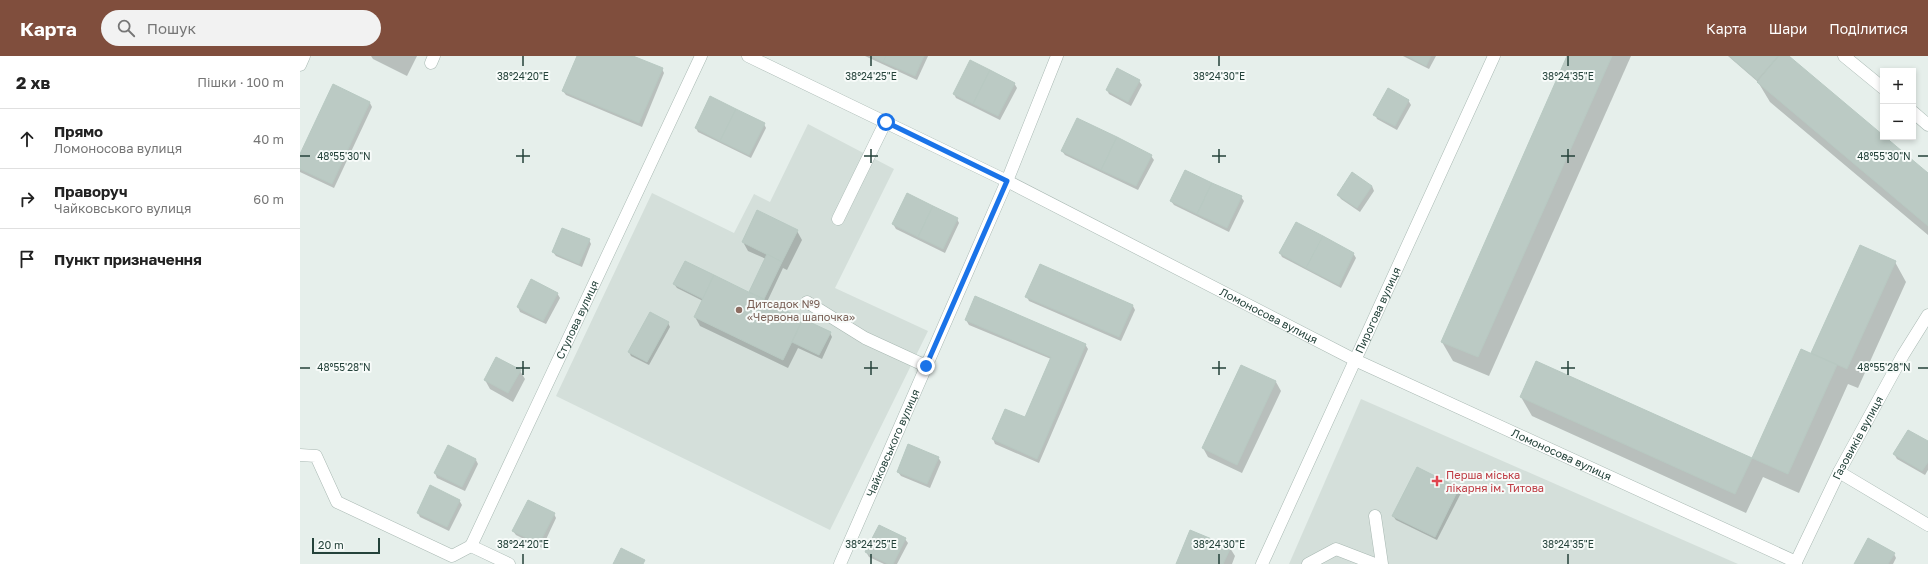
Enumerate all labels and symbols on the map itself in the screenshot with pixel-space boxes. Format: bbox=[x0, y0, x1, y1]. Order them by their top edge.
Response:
text: 38°24'20"E bbox=[497, 70, 549, 82]
text: 38°24'25"E bbox=[845, 70, 897, 82]
text: 38°24'30"E bbox=[1193, 70, 1245, 82]
text: 38°24'35"E bbox=[1542, 70, 1594, 82]
route start bbox=[877, 113, 895, 131]
text: 48°55'30"N bbox=[317, 150, 371, 162]
text: 48°55'30"N bbox=[1857, 150, 1911, 162]
street label: Пирогова вулиця bbox=[1352, 265, 1403, 355]
street label: Стулова вулиця bbox=[553, 278, 601, 361]
street label: Ломоносова вулиця bbox=[1218, 285, 1320, 346]
place label: Дитсадок №9 «Червона шапочка» bbox=[747, 297, 855, 323]
marker: Дитсадок №9 «Червона шапочка» bbox=[734, 305, 744, 315]
route end bbox=[917, 357, 935, 375]
text: 48°55'28"N bbox=[317, 361, 371, 373]
text: 48°55'28"N bbox=[1857, 361, 1911, 373]
street label: Чайковського вулиця bbox=[863, 387, 922, 499]
street label: Газовиків вулиця bbox=[1829, 394, 1885, 481]
street label: Ломоносова вулиця bbox=[1510, 426, 1614, 483]
place label: Перша міська лікарня ім. Титова bbox=[1446, 468, 1544, 494]
marker: Перша міська лікарня ім. Титова bbox=[1431, 475, 1443, 487]
scale bar bbox=[312, 536, 380, 555]
text: 38°24'20"E bbox=[497, 538, 549, 550]
text: 38°24'25"E bbox=[845, 538, 897, 550]
text: 38°24'30"E bbox=[1193, 538, 1245, 550]
text: 38°24'35"E bbox=[1542, 538, 1594, 550]

